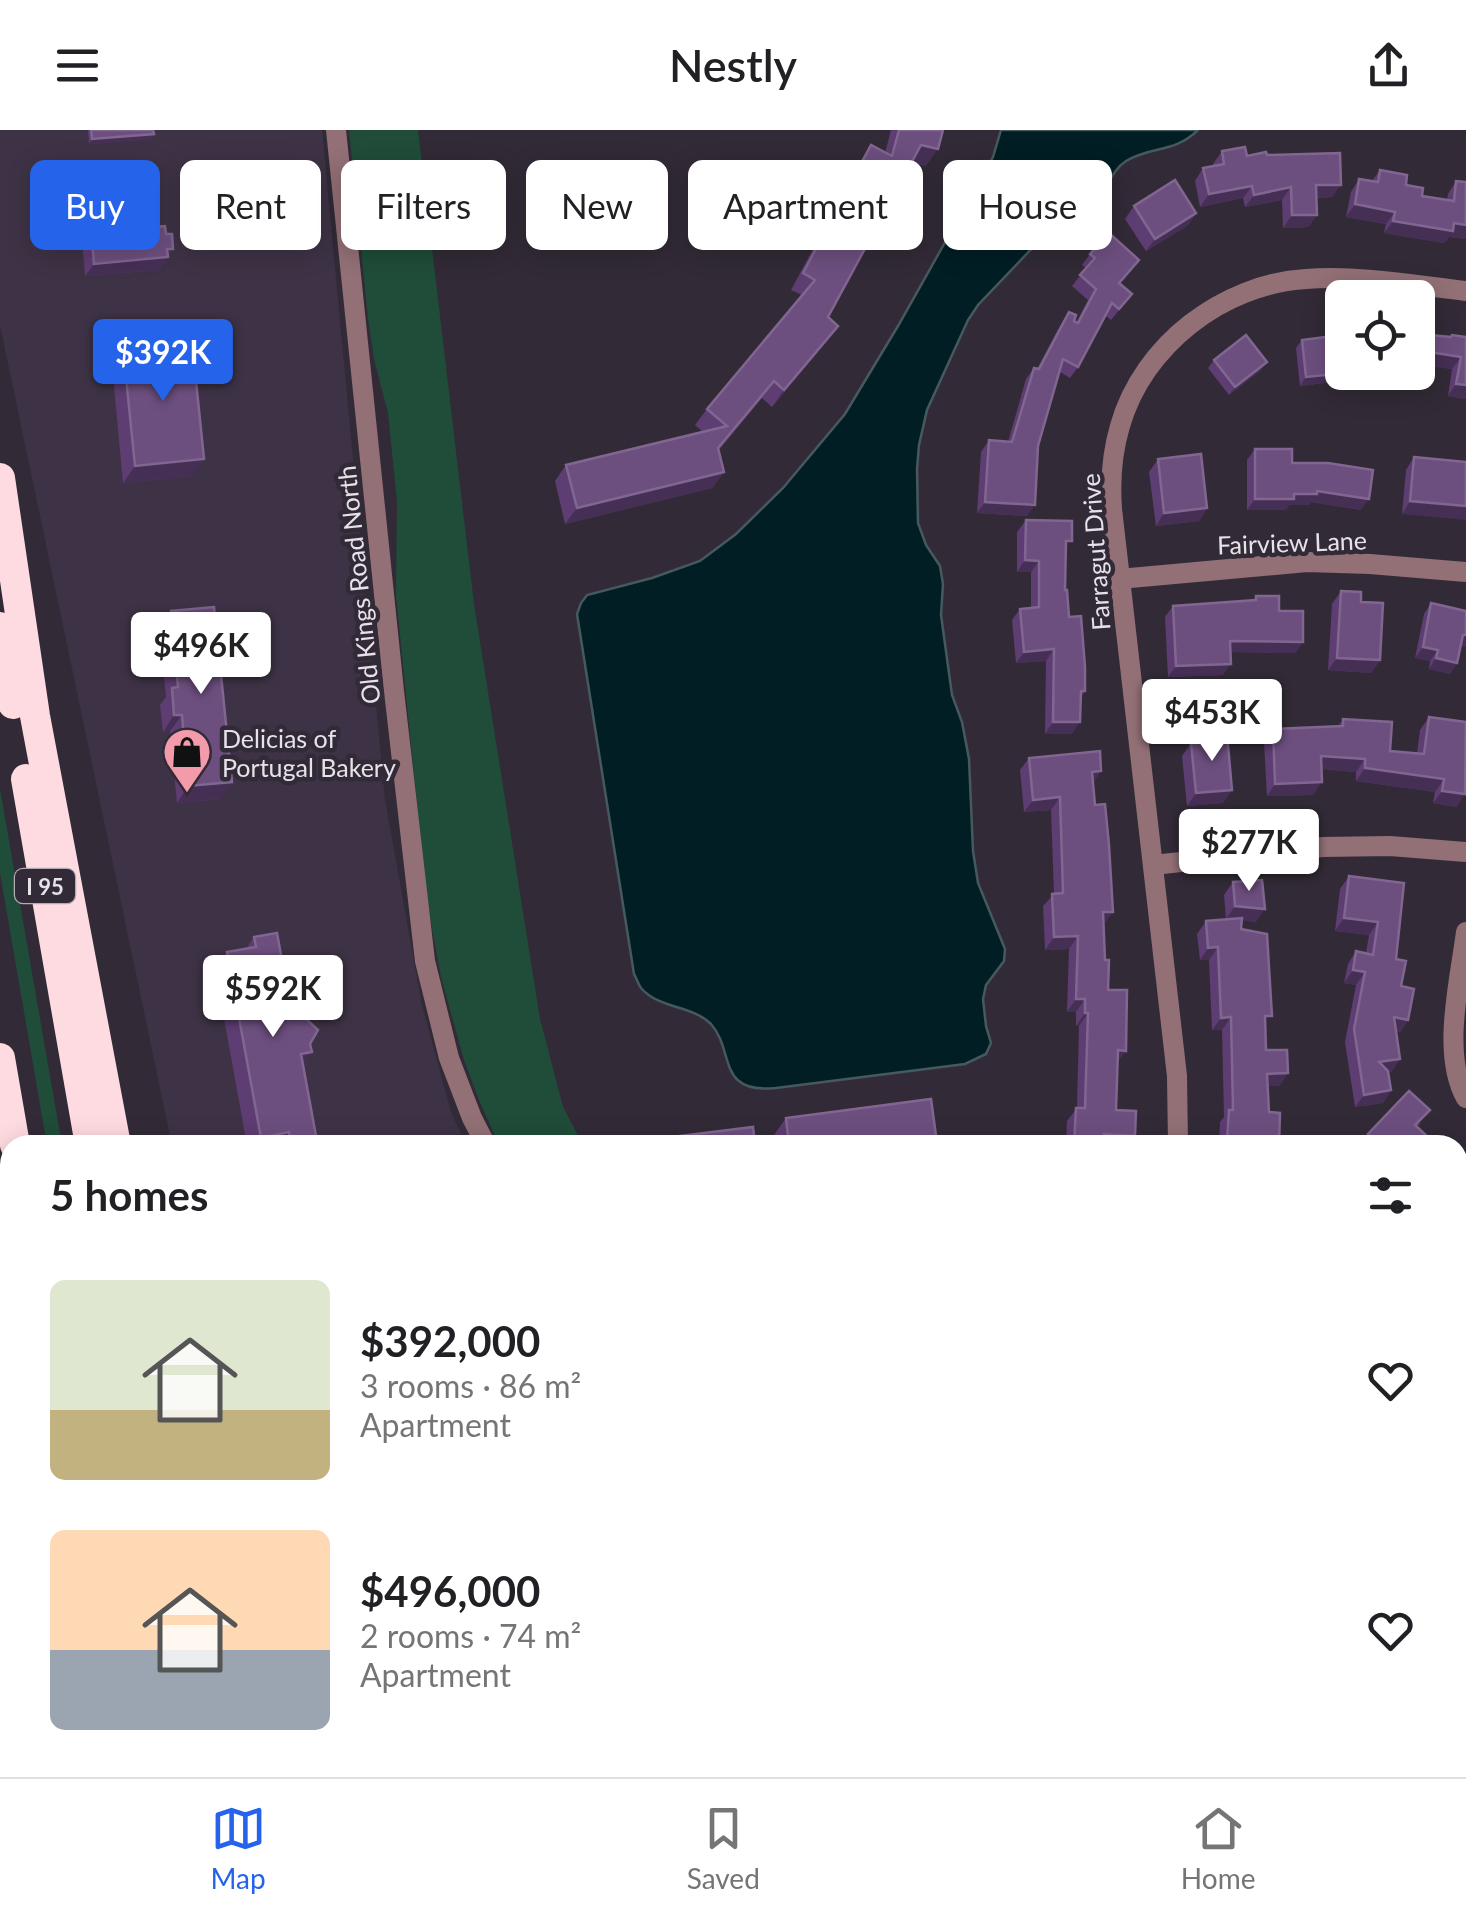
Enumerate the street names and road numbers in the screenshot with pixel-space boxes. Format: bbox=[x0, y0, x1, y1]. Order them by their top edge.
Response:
street label: Old Kings Road North bbox=[331, 464, 385, 706]
street label: Farragut Drive bbox=[1075, 473, 1115, 631]
street label: Fairview Lane bbox=[1217, 524, 1367, 560]
road number: I 95 bbox=[15, 869, 75, 903]

